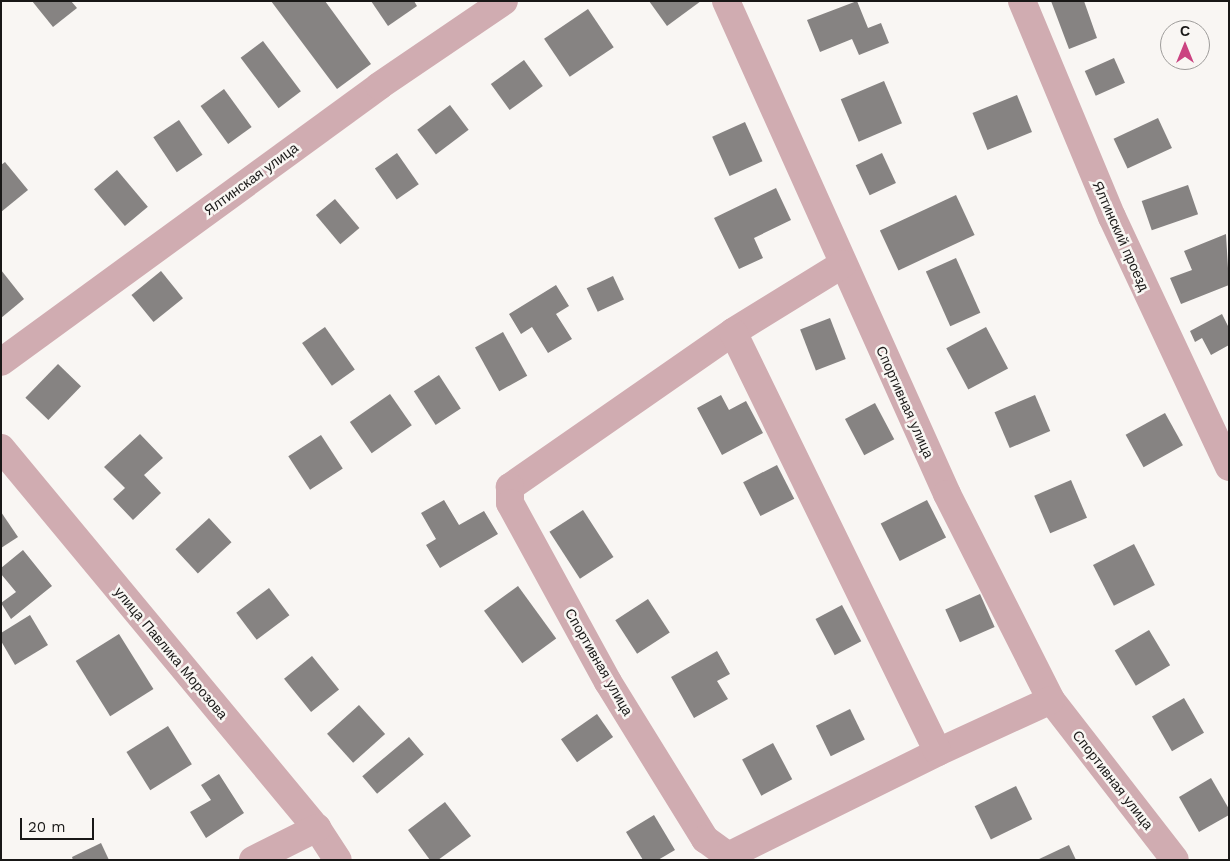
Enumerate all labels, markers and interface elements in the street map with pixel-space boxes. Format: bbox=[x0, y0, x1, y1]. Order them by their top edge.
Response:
north arrow bbox=[1160, 20, 1210, 70]
text: С bbox=[1180, 23, 1190, 39]
street label: Ялтинская улица bbox=[201, 139, 301, 219]
street label: Ялтинский проезд bbox=[1089, 178, 1153, 294]
street label: Спортивная улица bbox=[873, 343, 937, 461]
street label: улица Павлика Морозова bbox=[111, 584, 231, 722]
street label: Спортивная улица bbox=[561, 605, 637, 719]
street label: Спортивная улица bbox=[1069, 727, 1157, 833]
scale bar bbox=[22, 808, 96, 840]
text: 20 m bbox=[28, 818, 66, 836]

